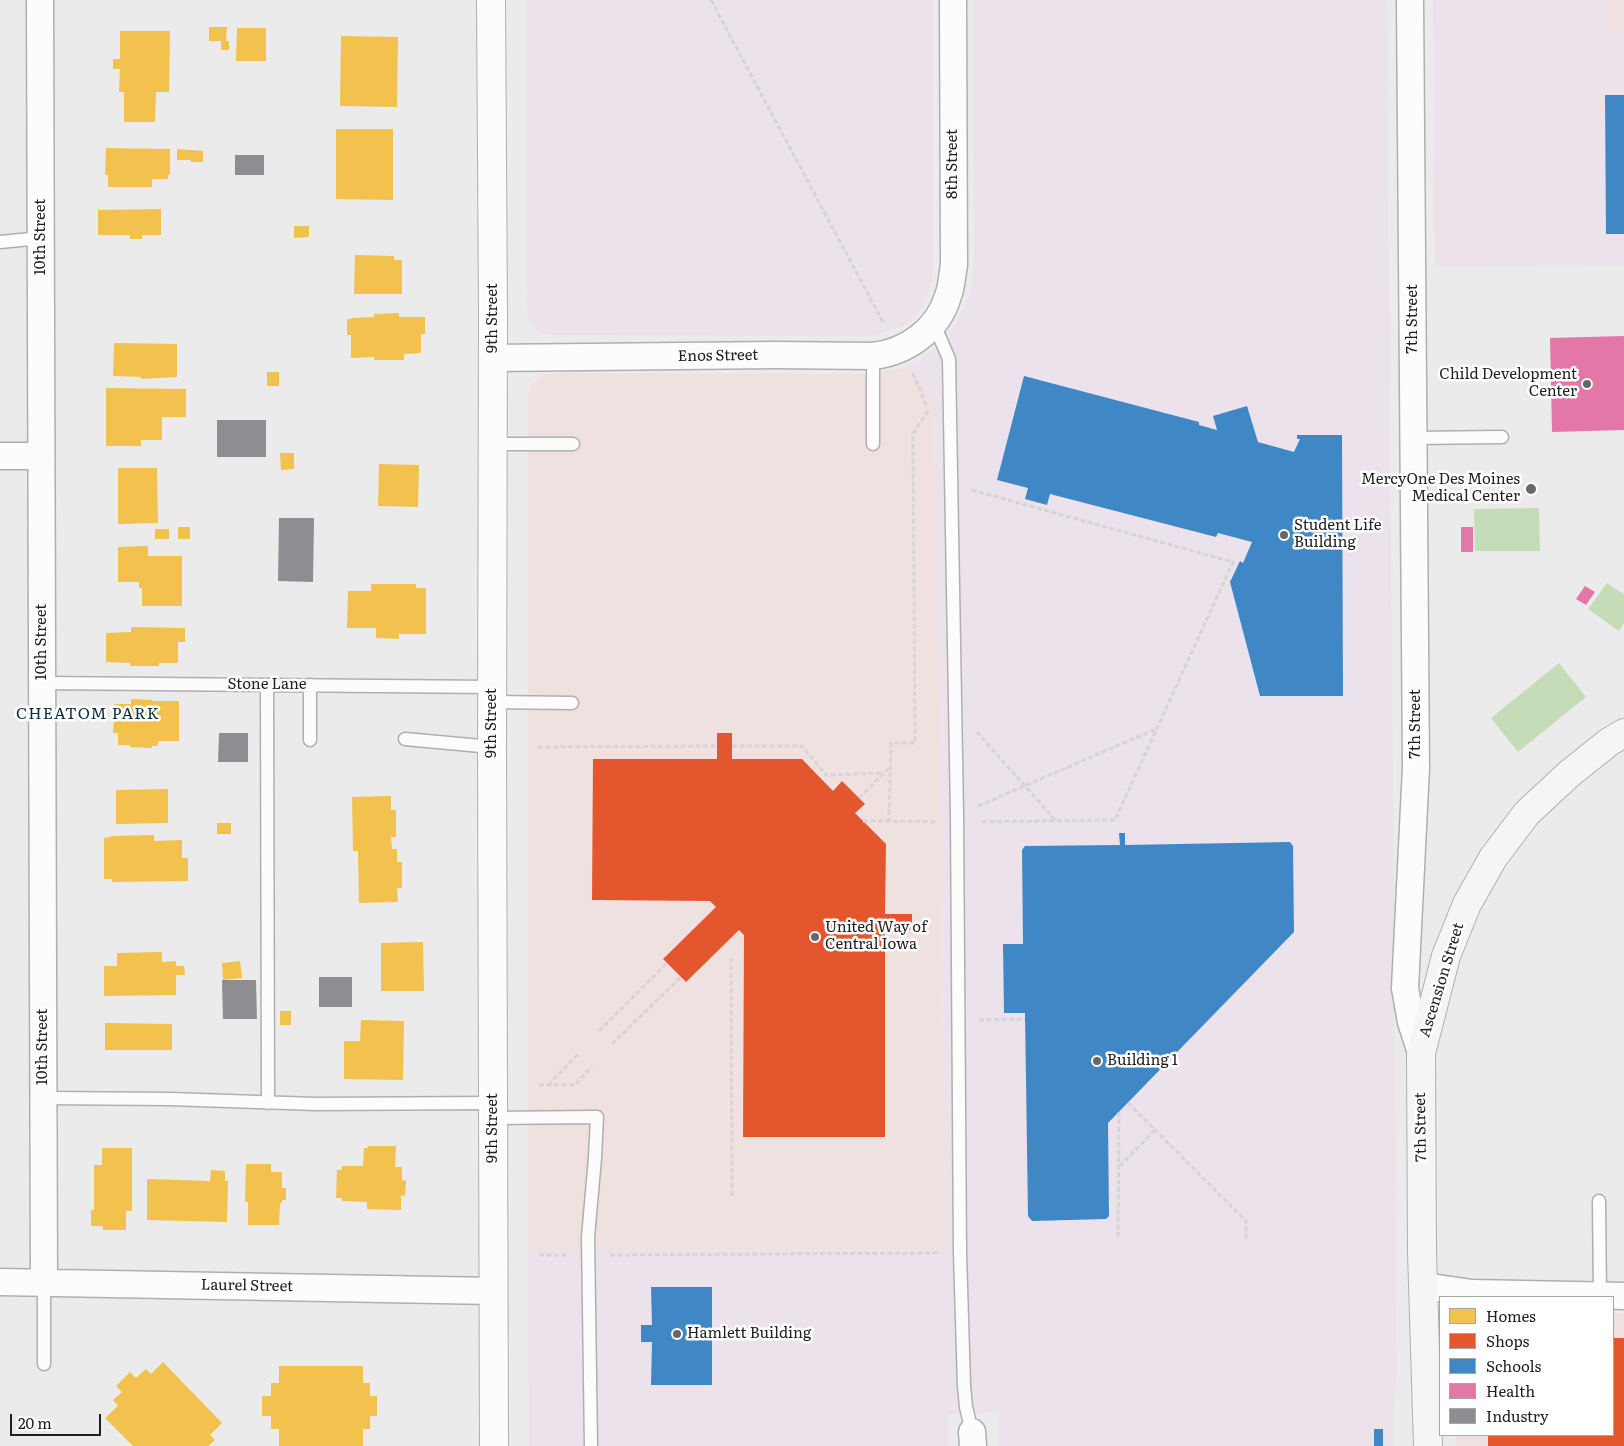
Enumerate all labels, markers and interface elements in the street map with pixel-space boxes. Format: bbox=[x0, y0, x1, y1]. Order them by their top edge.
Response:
street label: 8th Street bbox=[944, 129, 962, 199]
street label: 10th Street bbox=[32, 199, 50, 275]
street label: 9th Street bbox=[484, 283, 502, 353]
street label: 7th Street bbox=[1404, 284, 1422, 354]
street label: Enos Street bbox=[678, 346, 758, 366]
place label: Child Development Center bbox=[1439, 366, 1577, 401]
marker: Child Development Center bbox=[1581, 378, 1593, 390]
place label: MercyOne Des Moines Medical Center bbox=[1361, 471, 1520, 506]
marker: MercyOne Des Moines Medical Center bbox=[1524, 482, 1538, 496]
place label: Student Life Building bbox=[1294, 517, 1381, 552]
marker: Student Life Building bbox=[1278, 529, 1290, 541]
street label: 10th Street bbox=[33, 604, 51, 680]
street label: Stone Lane bbox=[227, 676, 307, 694]
street label: 9th Street bbox=[483, 688, 501, 758]
street label: 7th Street bbox=[1407, 689, 1425, 759]
district label: CHEATOM PARK bbox=[15, 704, 161, 724]
place label: United Way of Central Iowa bbox=[825, 919, 927, 954]
street label: Ascension Street bbox=[1416, 921, 1468, 1039]
marker: United Way of Central Iowa bbox=[809, 931, 821, 943]
street label: 10th Street bbox=[34, 1009, 52, 1085]
place label: Building 1 bbox=[1107, 1052, 1178, 1070]
marker: Building 1 bbox=[1091, 1055, 1103, 1067]
street label: 7th Street bbox=[1411, 1092, 1431, 1162]
street label: 9th Street bbox=[484, 1093, 502, 1163]
street label: Laurel Street bbox=[201, 1276, 293, 1296]
legend bbox=[1439, 1296, 1614, 1436]
text: Homes bbox=[1486, 1304, 1536, 1327]
place label: Hamlett Building bbox=[687, 1325, 811, 1343]
marker: Hamlett Building bbox=[671, 1328, 683, 1340]
text: Shops bbox=[1486, 1329, 1529, 1352]
text: Schools bbox=[1486, 1354, 1541, 1377]
text: Health bbox=[1486, 1379, 1535, 1402]
scale bar bbox=[12, 1404, 104, 1436]
text: Industry bbox=[1486, 1404, 1549, 1427]
text: 20 m bbox=[18, 1411, 52, 1434]

